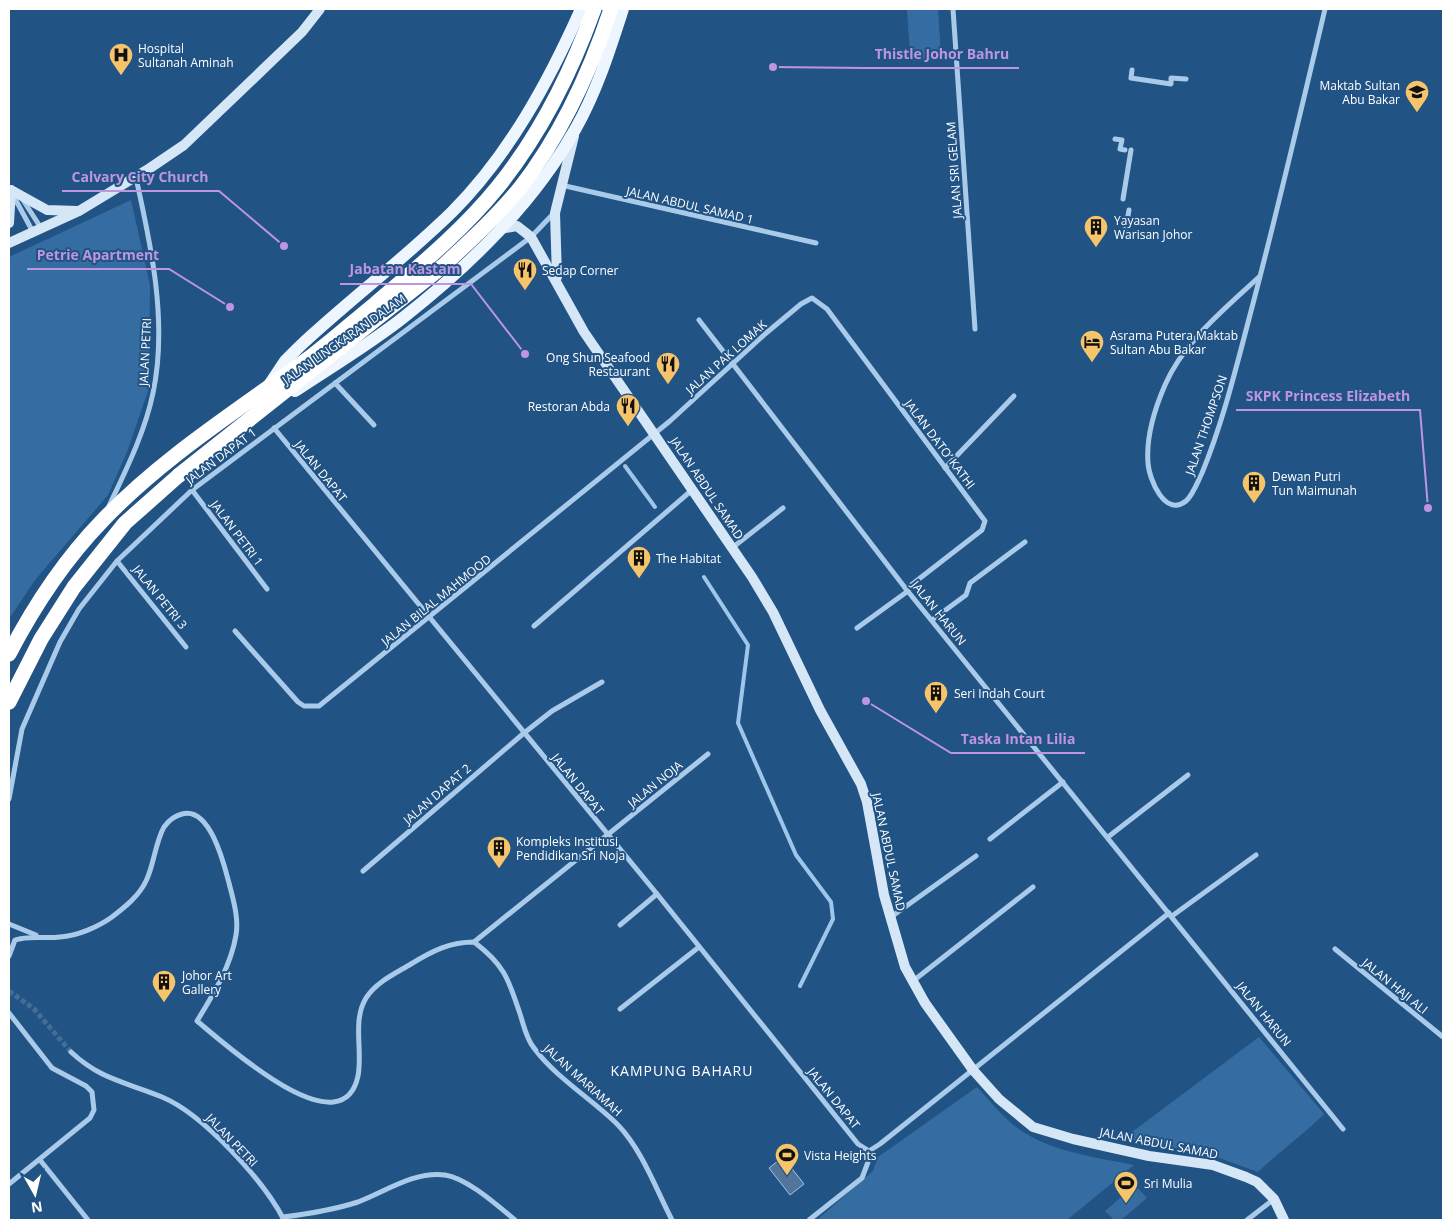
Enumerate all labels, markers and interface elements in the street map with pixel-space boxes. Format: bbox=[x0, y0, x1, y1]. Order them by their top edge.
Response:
callout: Thistle Johor Bahru bbox=[864, 39, 1019, 68]
place label: Hospital Sultanah Aminah bbox=[138, 40, 234, 71]
hospital icon: Hospital Sultanah Aminah bbox=[108, 42, 134, 76]
text: Thistle Johor Bahru bbox=[875, 44, 1009, 63]
place label: Maktab Sultan Abu Bakar bbox=[1320, 77, 1400, 108]
school or university icon: Maktab Sultan Abu Bakar bbox=[1404, 79, 1430, 113]
street label: JALAN SRI GELAM bbox=[942, 121, 966, 220]
callout: Calvary City Church bbox=[62, 162, 219, 191]
text: Calvary City Church bbox=[72, 167, 208, 186]
street label: JALAN ABDUL SAMAD 1 bbox=[624, 182, 755, 228]
place label: Yayasan Warisan Johor bbox=[1114, 212, 1193, 243]
building icon: Yayasan Warisan Johor bbox=[1083, 214, 1109, 248]
callout: Petrie Apartment bbox=[27, 240, 169, 269]
text: Petrie Apartment bbox=[37, 245, 159, 264]
callout: Jabatan Kastam bbox=[340, 255, 471, 284]
restaurant icon: Sedap Corner bbox=[512, 257, 538, 291]
text: Jabatan Kastam bbox=[348, 259, 460, 278]
place label: Sedap Corner bbox=[542, 262, 619, 279]
street label: JALAN LINGKARAN DALAM bbox=[278, 290, 409, 389]
street label: JALAN PAK LOMAK bbox=[681, 316, 771, 399]
street label: JALAN PETRI bbox=[135, 318, 155, 387]
place label: Asrama Putera Maktab Sultan Abu Bakar bbox=[1110, 327, 1238, 358]
hotel icon: Asrama Putera Maktab Sultan Abu Bakar bbox=[1079, 329, 1105, 363]
place label: Ong Shun Seafood Restaurant bbox=[546, 349, 650, 380]
restaurant icon: Ong Shun Seafood Restaurant bbox=[655, 351, 681, 385]
street label: JALAN THOMPSON bbox=[1181, 373, 1231, 478]
callout: SKPK Princess Elizabeth bbox=[1236, 381, 1420, 410]
text: SKPK Princess Elizabeth bbox=[1246, 386, 1410, 405]
restaurant icon: Restoran Abda bbox=[615, 393, 641, 427]
street label: JALAN DATO’ KATHI bbox=[900, 395, 979, 492]
place label: Restoran Abda bbox=[528, 398, 610, 415]
street label: JALAN DAPAT 1 bbox=[181, 424, 260, 489]
street label: JALAN ABDUL SAMAD bbox=[666, 433, 748, 543]
street label: JALAN DAPAT bbox=[290, 436, 351, 506]
place label: Dewan Putri Tun Maimunah bbox=[1272, 468, 1357, 499]
building icon: Dewan Putri Tun Maimunah bbox=[1241, 470, 1267, 504]
street label: JALAN PETRI 1 bbox=[206, 496, 267, 569]
building icon: The Habitat bbox=[626, 545, 652, 579]
street label: JALAN BILAL MAHMOOD bbox=[377, 550, 494, 650]
place label: The Habitat bbox=[656, 550, 721, 567]
street label: JALAN PETRI 3 bbox=[128, 561, 191, 633]
street label: JALAN HARUN bbox=[907, 576, 970, 649]
building icon: Seri Indah Court bbox=[923, 680, 949, 714]
place label: Seri Indah Court bbox=[954, 685, 1045, 702]
callout: Taska Intan Lilia bbox=[951, 724, 1085, 753]
text: Taska Intan Lilia bbox=[961, 729, 1075, 748]
street label: JALAN DAPAT bbox=[547, 749, 608, 819]
street label: JALAN NOJA bbox=[623, 756, 686, 812]
street label: JALAN DAPAT 2 bbox=[399, 760, 475, 829]
street label: JALAN ABDUL SAMAD bbox=[868, 790, 910, 913]
place label: Kompleks Institusi Pendidikan Sri Noja bbox=[516, 833, 625, 864]
building icon: Kompleks Institusi Pendidikan Sri Noja bbox=[486, 835, 512, 869]
street label: JALAN HAJI ALI bbox=[1358, 954, 1431, 1018]
place label: Johor Art Gallery bbox=[181, 967, 232, 998]
building icon: Johor Art Gallery bbox=[151, 969, 177, 1003]
street label: JALAN HARUN bbox=[1232, 977, 1295, 1050]
street label: JALAN MARIAMAH bbox=[539, 1039, 626, 1120]
district label: KAMPUNG BAHARU bbox=[611, 1061, 753, 1080]
street label: JALAN DAPAT bbox=[803, 1063, 864, 1133]
street label: JALAN PETRI bbox=[202, 1109, 262, 1170]
street label: JALAN ABDUL SAMAD bbox=[1097, 1123, 1220, 1163]
sports icon: Vista Heights bbox=[774, 1142, 800, 1176]
place label: Vista Heights bbox=[804, 1147, 877, 1164]
north arrow bbox=[10, 1169, 60, 1219]
sports icon: Sri Mulia bbox=[1113, 1170, 1139, 1204]
place label: Sri Mulia bbox=[1144, 1175, 1193, 1192]
text: N bbox=[30, 1197, 44, 1218]

